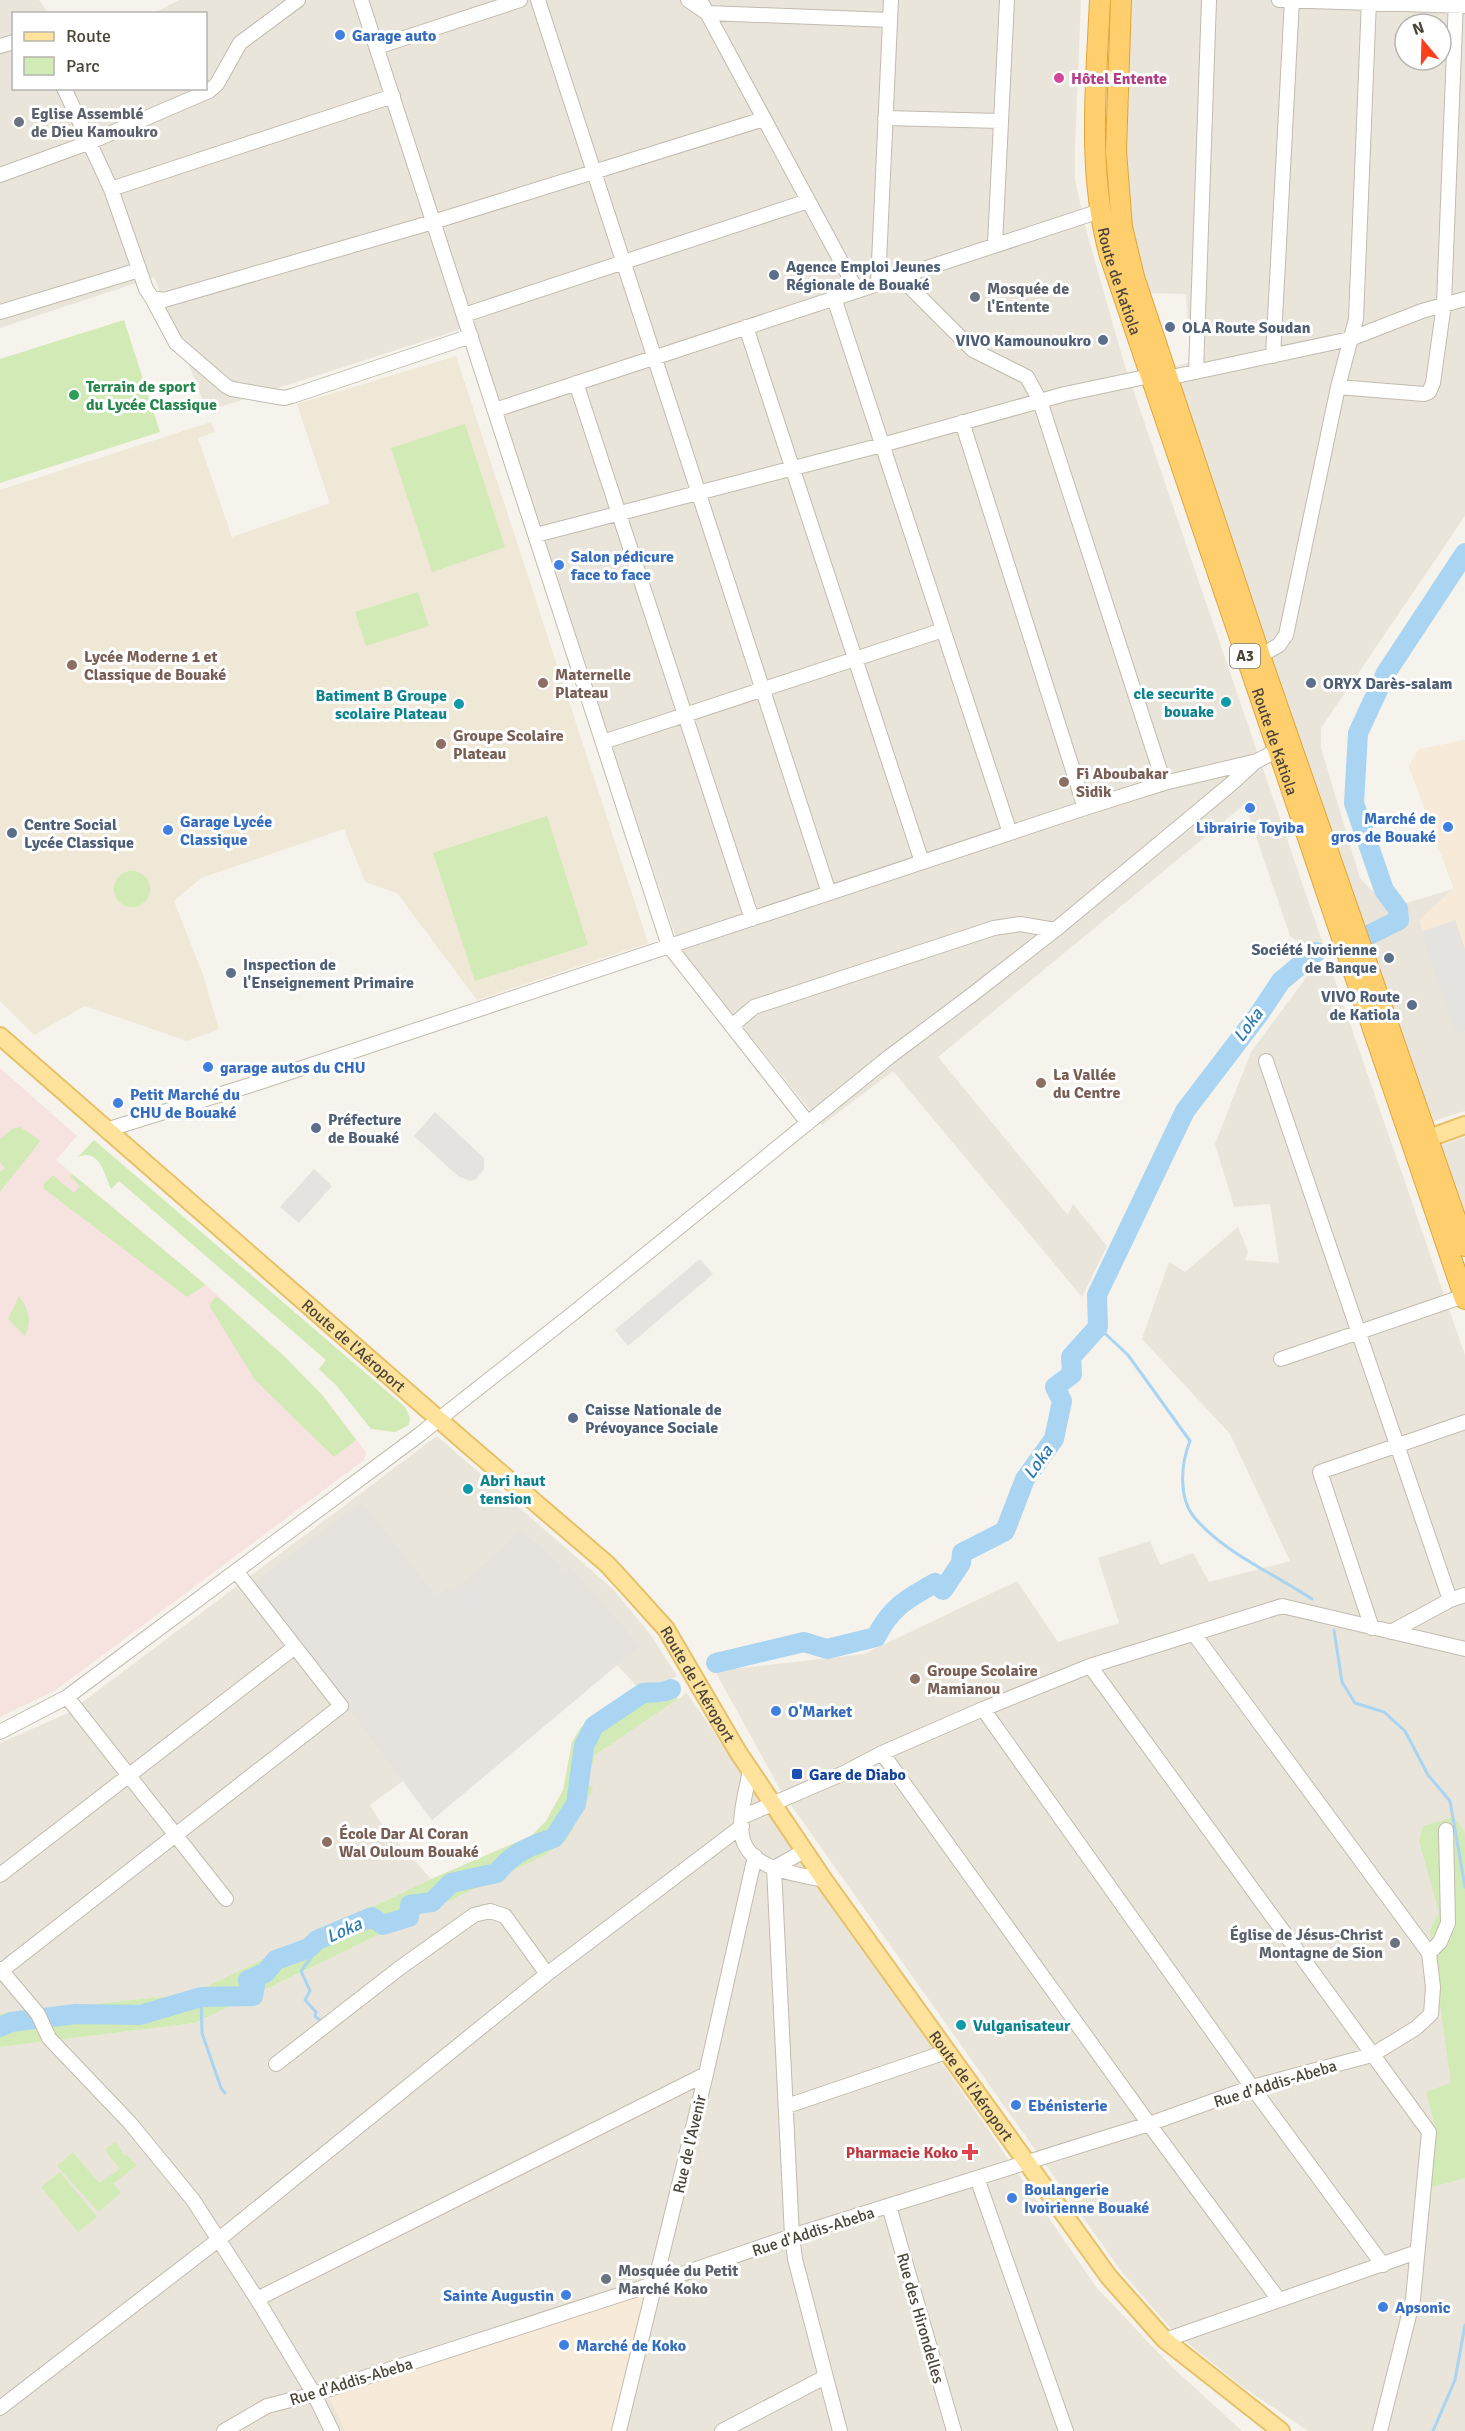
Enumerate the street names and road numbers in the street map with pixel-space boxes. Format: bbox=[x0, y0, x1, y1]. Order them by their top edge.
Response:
street label: Route de Katiola bbox=[1092, 225, 1145, 338]
road number: A3 bbox=[1230, 644, 1260, 668]
street label: Route de Katiola bbox=[1247, 685, 1302, 798]
street label: Route de l'Aéroport bbox=[297, 1295, 410, 1397]
street label: Route de l'Aéroport bbox=[656, 1623, 739, 1747]
street label: Route de l'Aéroport bbox=[924, 2027, 1017, 2146]
street label: Rue d'Addis-Abeba bbox=[1211, 2056, 1339, 2112]
street label: Rue de l'Avenir bbox=[669, 2093, 711, 2195]
street label: Rue d'Addis-Abeba bbox=[750, 2203, 877, 2261]
street label: Rue des Hirondelles bbox=[892, 2251, 948, 2386]
street label: Rue d'Addis-Abeba bbox=[287, 2354, 415, 2410]

